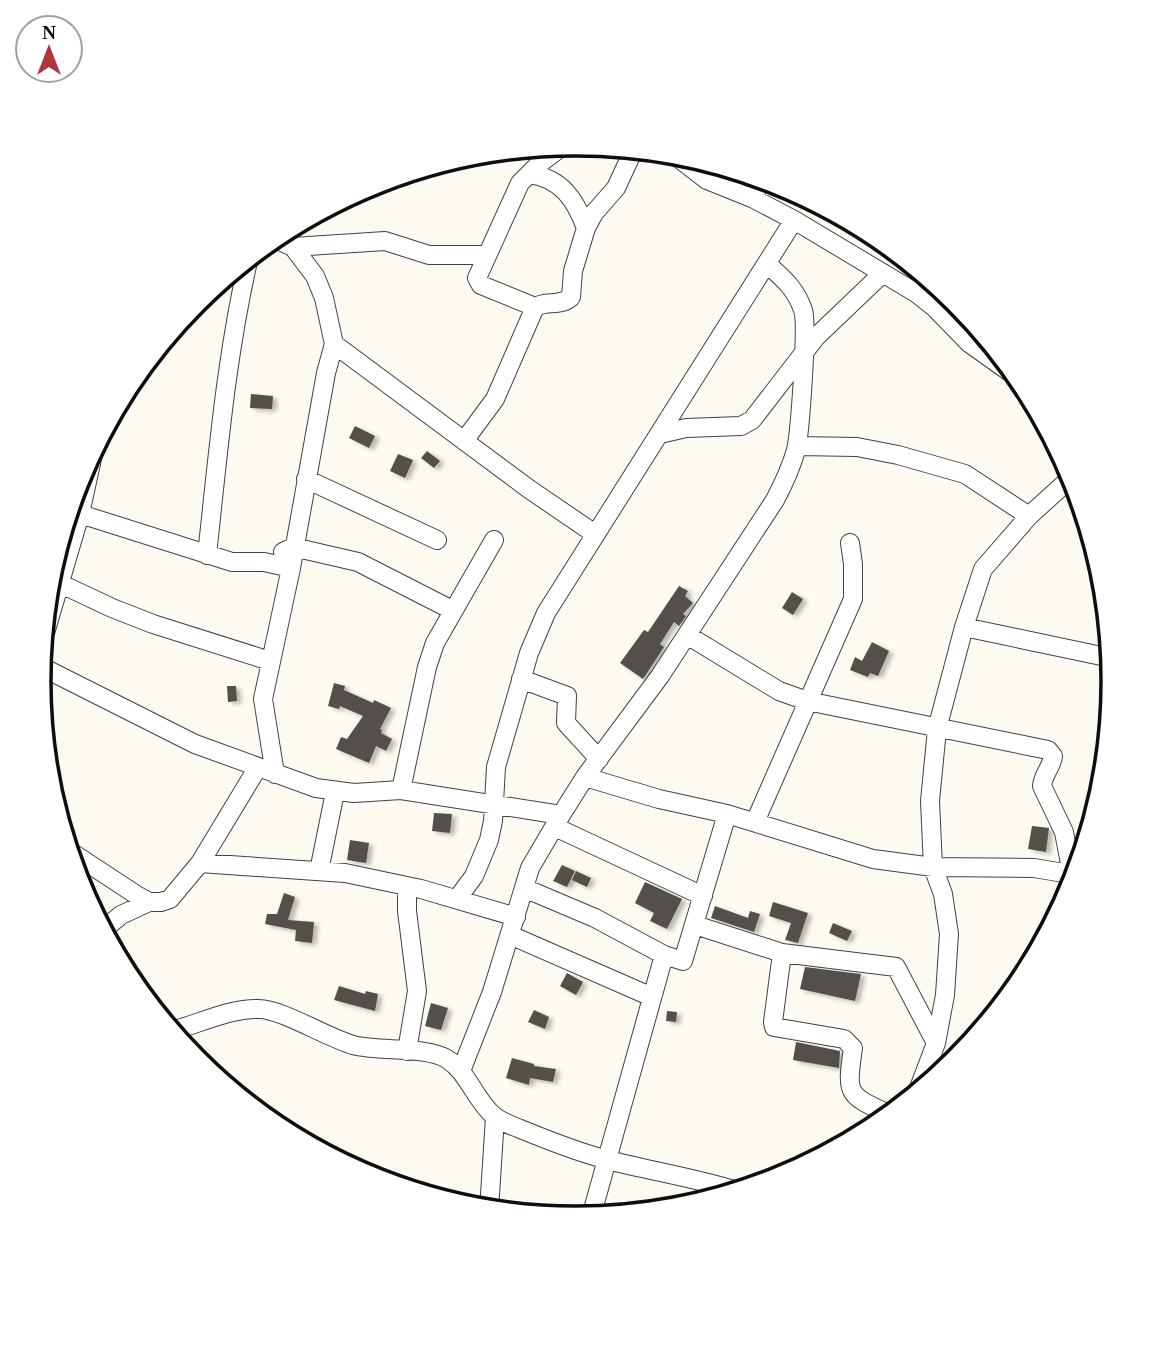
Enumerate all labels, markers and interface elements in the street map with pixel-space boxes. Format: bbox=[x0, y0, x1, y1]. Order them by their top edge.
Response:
north arrow bbox=[14, 14, 84, 84]
text: N bbox=[42, 22, 56, 43]

